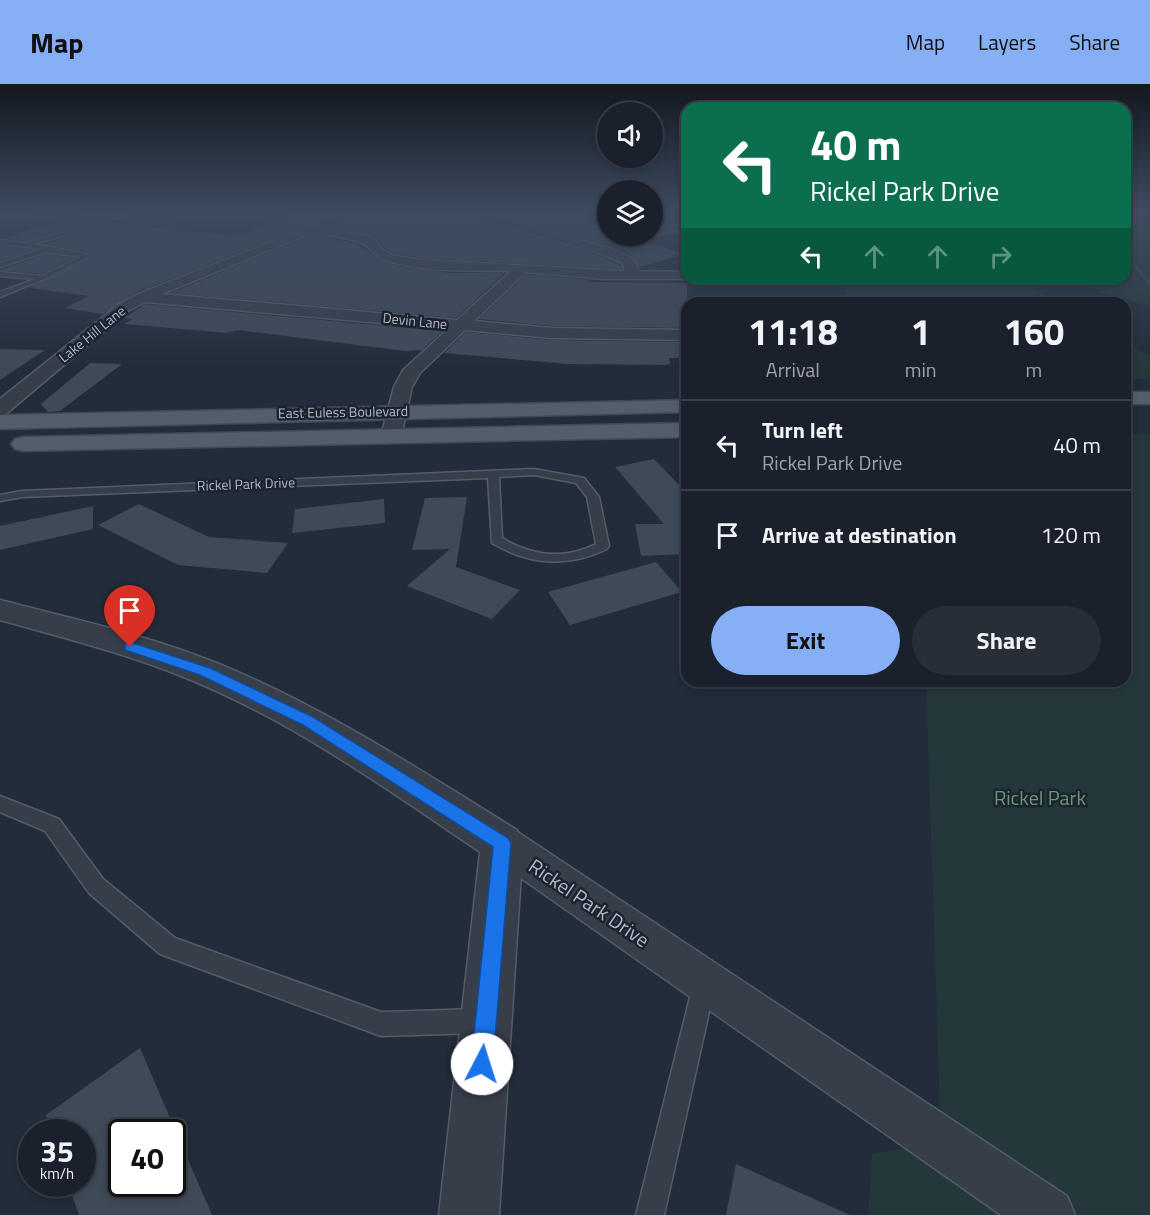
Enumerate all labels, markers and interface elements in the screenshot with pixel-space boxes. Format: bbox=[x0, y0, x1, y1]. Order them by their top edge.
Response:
text: Map bbox=[30, 21, 84, 64]
text: Map bbox=[906, 26, 945, 58]
text: Layers bbox=[978, 26, 1036, 58]
text: Share bbox=[1069, 26, 1120, 58]
map controls bbox=[597, 102, 663, 246]
button: sound bbox=[597, 102, 663, 168]
text: 40 m bbox=[810, 112, 902, 176]
icon: left bbox=[711, 126, 789, 204]
text: Rickel Park Drive bbox=[810, 170, 999, 211]
button: layers bbox=[597, 180, 663, 246]
icon: left bbox=[795, 240, 828, 273]
icon: ahead bbox=[858, 240, 891, 273]
icon: ahead bbox=[921, 240, 954, 273]
icon: right bbox=[984, 240, 1017, 273]
street label: Lake Hill Lane bbox=[54, 300, 130, 367]
text: 11:18 bbox=[748, 304, 838, 359]
text: 1 bbox=[911, 304, 931, 359]
text: 160 bbox=[1004, 304, 1064, 359]
street label: Devin Lane bbox=[382, 307, 448, 334]
text: Arrival bbox=[766, 354, 820, 385]
text: min bbox=[905, 354, 937, 385]
text: m bbox=[1025, 354, 1042, 385]
street label: East Euless Boulevard bbox=[278, 400, 408, 423]
text: Turn left bbox=[762, 413, 843, 447]
text: 40 m bbox=[1053, 428, 1101, 462]
icon: left bbox=[711, 429, 744, 462]
text: Rickel Park Drive bbox=[762, 447, 902, 478]
street label: Rickel Park Drive bbox=[197, 471, 295, 496]
text: Arrive at destination bbox=[762, 518, 957, 552]
text: 120 m bbox=[1041, 518, 1101, 552]
icon: arrive bbox=[711, 519, 744, 552]
pin bbox=[104, 585, 155, 647]
icon: arrive bbox=[113, 594, 146, 627]
button: Exit bbox=[711, 606, 900, 675]
button: Share bbox=[912, 606, 1101, 675]
park label: Rickel Park bbox=[994, 782, 1086, 813]
street label: Rickel Park Drive bbox=[522, 851, 656, 955]
position arrow bbox=[450, 1032, 514, 1096]
speed limit sign: 40 bbox=[108, 1119, 186, 1197]
text: 35 bbox=[40, 1128, 74, 1174]
text: km/h bbox=[40, 1162, 74, 1185]

